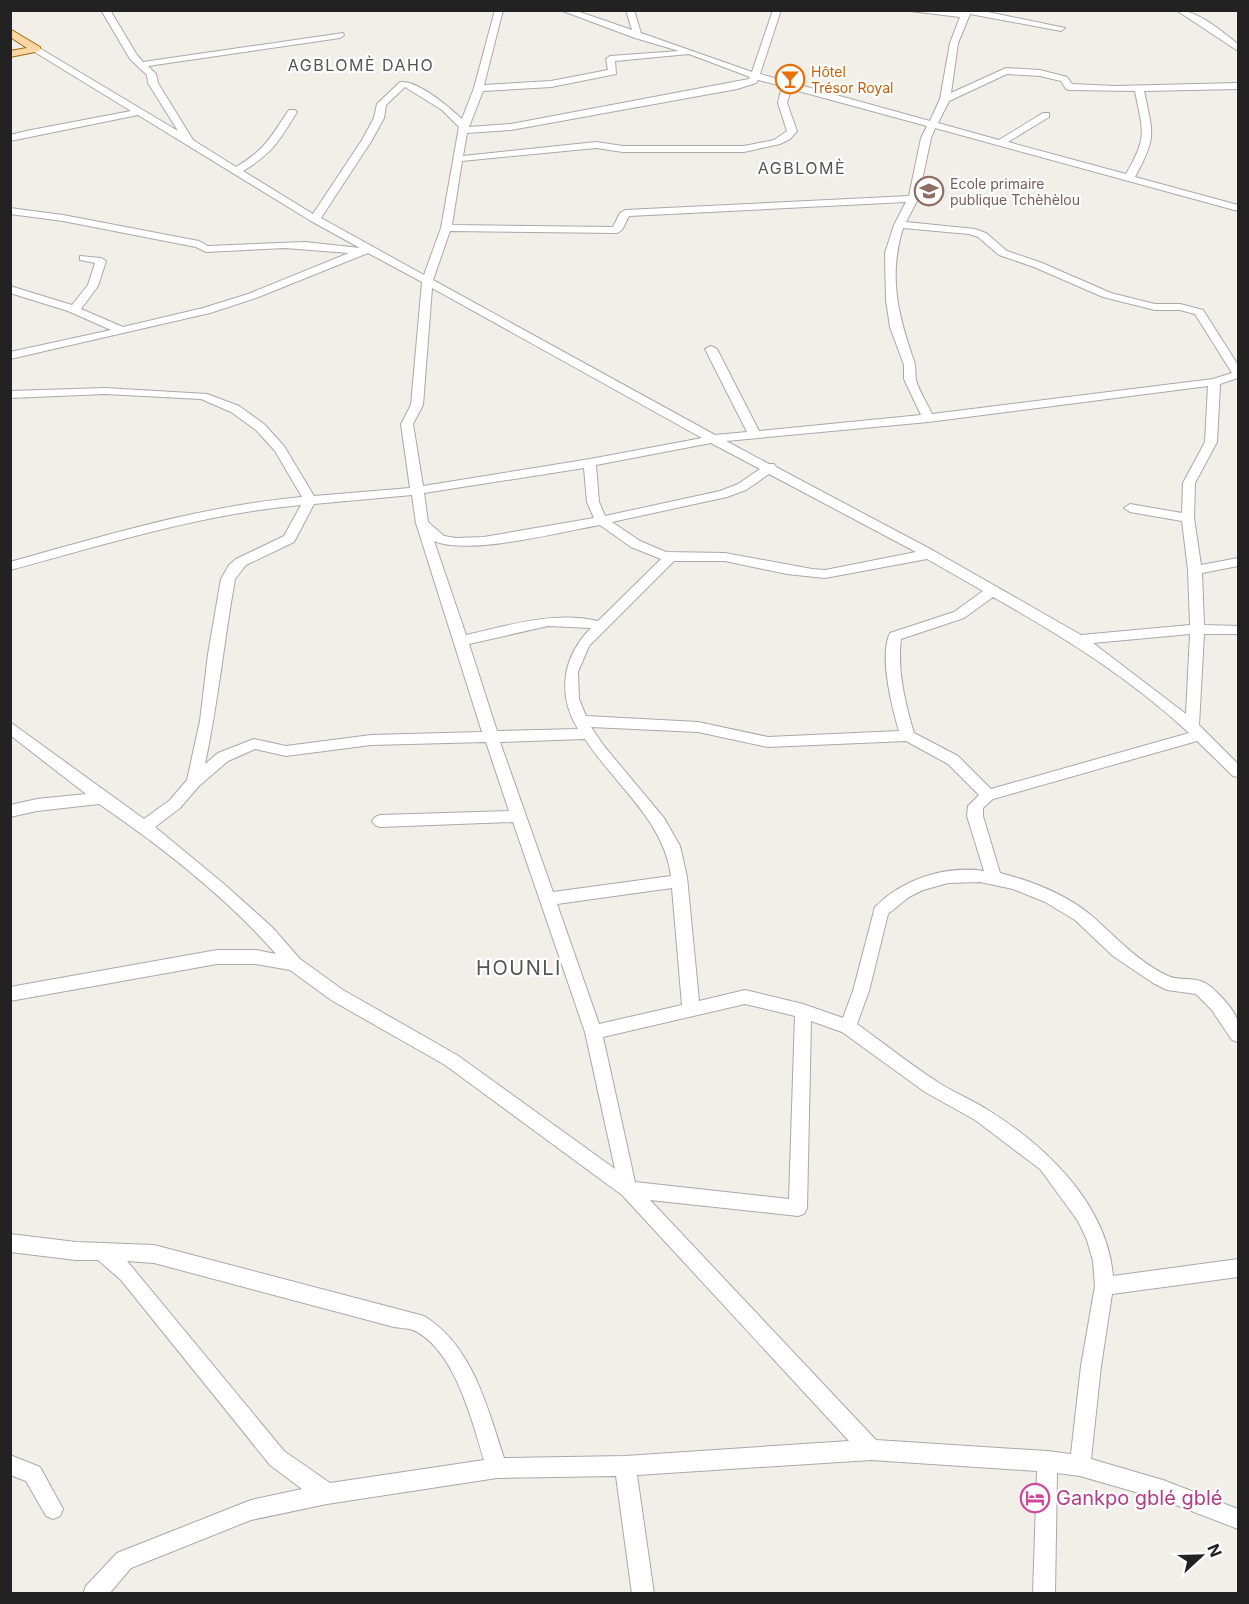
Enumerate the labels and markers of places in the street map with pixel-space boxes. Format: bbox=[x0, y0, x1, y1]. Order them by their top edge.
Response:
bar icon: Hôtel Trésor Royal bbox=[774, 63, 806, 95]
place label: Hôtel Trésor Royal bbox=[811, 63, 893, 96]
school or university icon: Ecole primaire publique Tchèhèlou bbox=[913, 175, 945, 207]
place label: Ecole primaire publique Tchèhèlou bbox=[950, 175, 1080, 208]
hotel icon: Gankpo gblé gblé bbox=[1019, 1482, 1051, 1514]
place label: Gankpo gblé gblé bbox=[1056, 1486, 1222, 1510]

